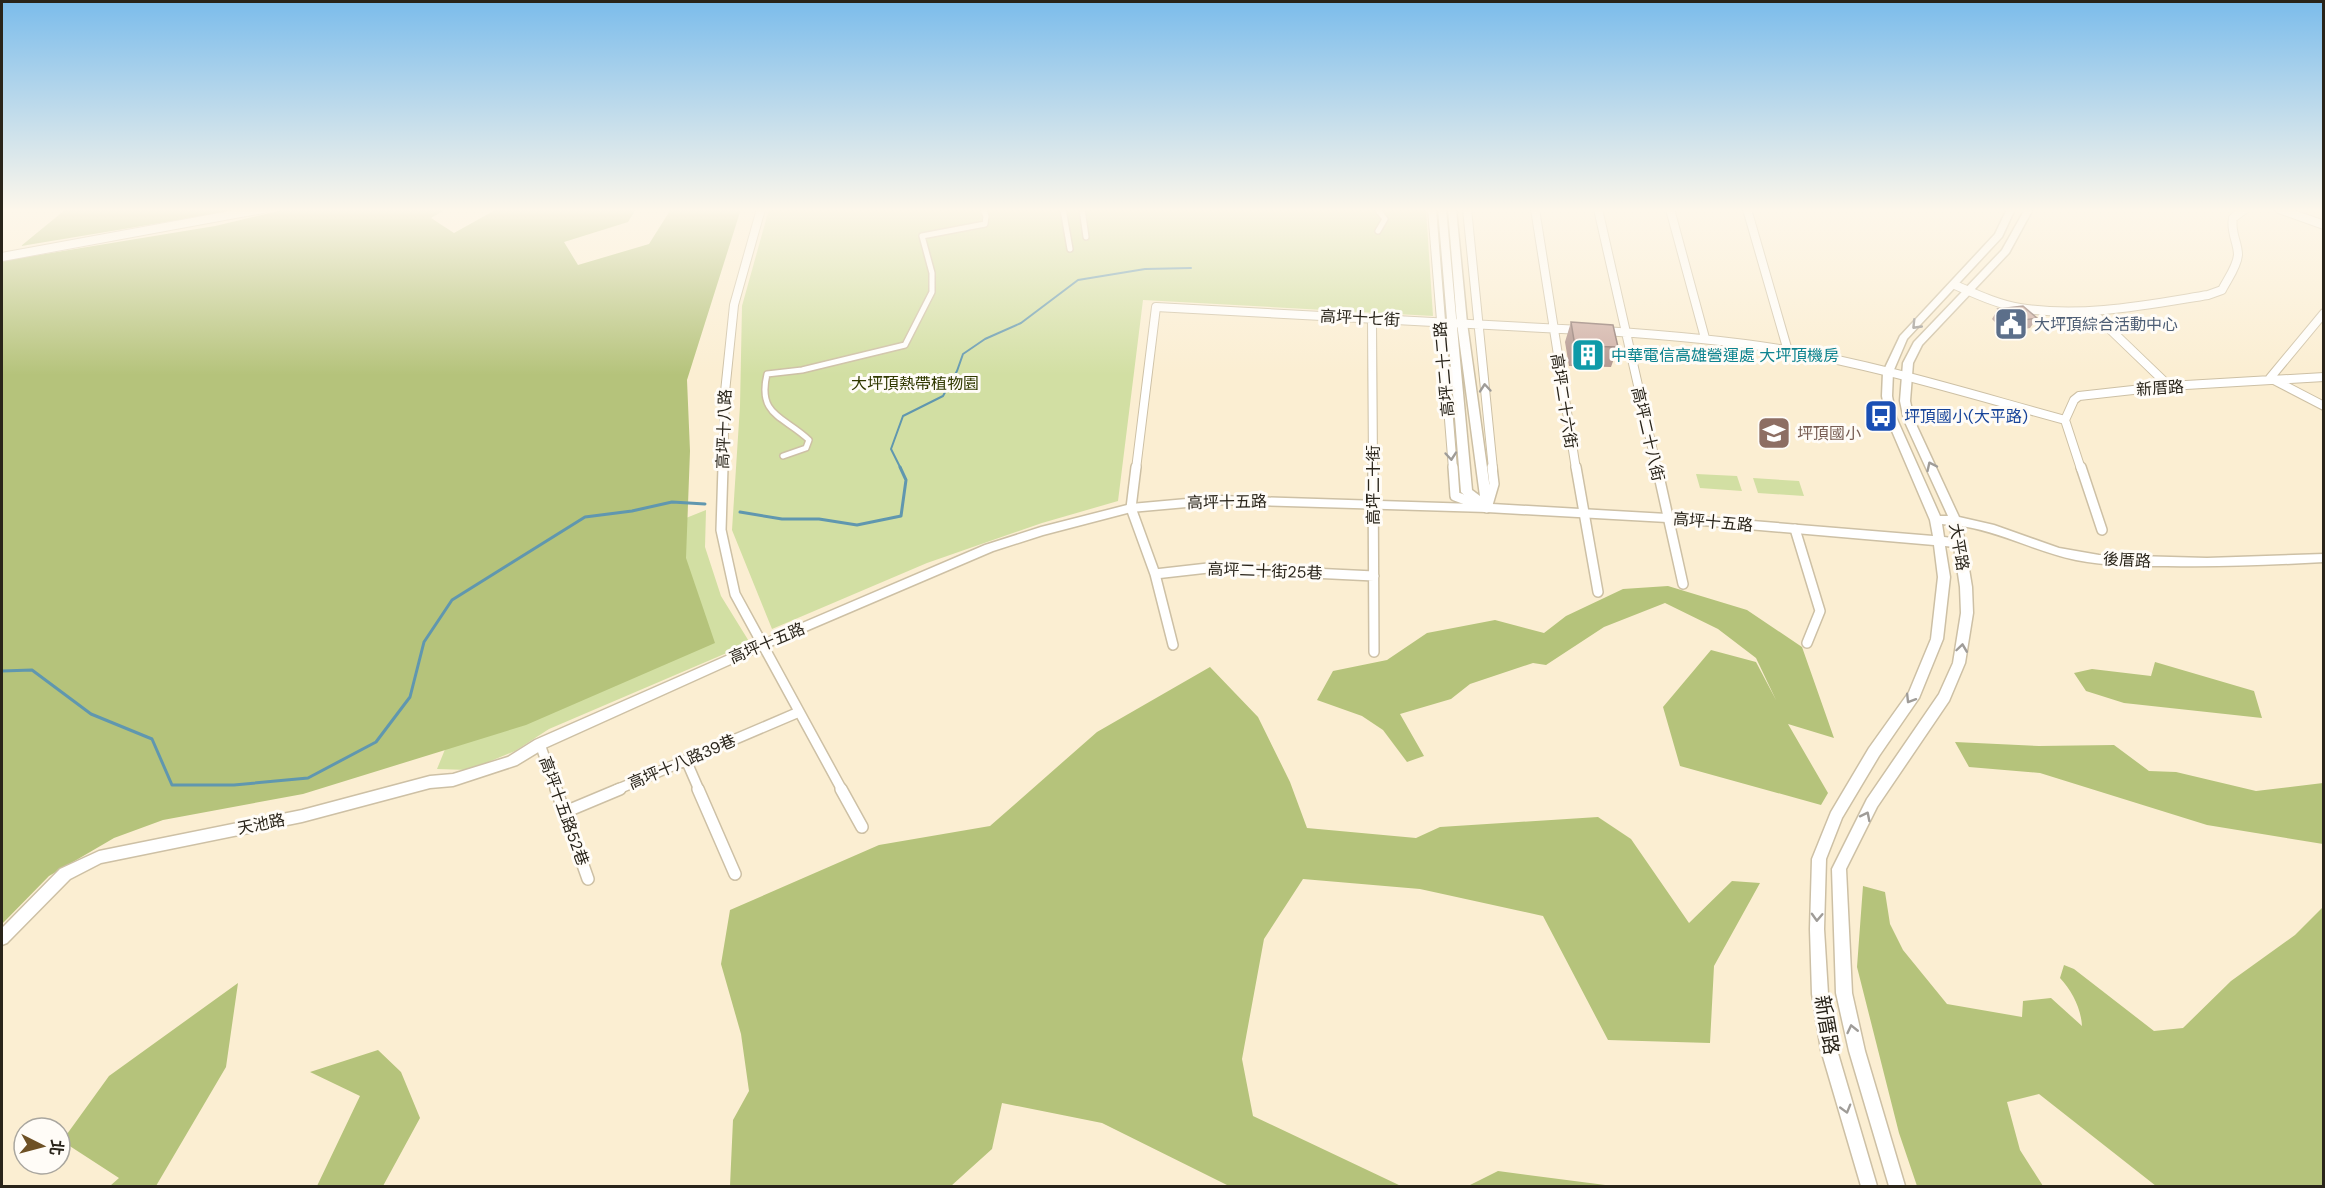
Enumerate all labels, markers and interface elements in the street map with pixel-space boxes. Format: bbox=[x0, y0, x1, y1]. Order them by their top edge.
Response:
street label: 高坪十七街 bbox=[1319, 305, 1401, 331]
public building icon: 大坪頂綜合活動中心 bbox=[1993, 306, 2029, 342]
place label: 大坪頂綜合活動中心 bbox=[2034, 314, 2178, 335]
one-way arrow bbox=[1912, 317, 1923, 328]
street label: 高坪二十二路 bbox=[1429, 320, 1459, 418]
building icon: 中華電信高雄營運處 大坪頂機房 bbox=[1570, 337, 1606, 373]
place label: 中華電信高雄營運處 大坪頂機房 bbox=[1611, 345, 1839, 366]
street label: 高坪二十六街 bbox=[1546, 352, 1582, 450]
park label: 大坪頂熱帶植物園 bbox=[851, 373, 979, 394]
street label: 新厝路 bbox=[2135, 376, 2185, 400]
one-way arrow bbox=[1479, 383, 1492, 392]
street label: 高坪二十八街 bbox=[1627, 385, 1669, 483]
street label: 高坪十八路 bbox=[712, 389, 736, 469]
bus stop icon: 坪頂國小(大平路) bbox=[1863, 398, 1899, 434]
place label: 坪頂國小(大平路) bbox=[1904, 406, 2028, 427]
school or university icon: 坪頂國小 bbox=[1756, 415, 1792, 451]
place label: 坪頂國小 bbox=[1797, 423, 1861, 444]
street label: 高坪二十街 bbox=[1363, 445, 1384, 525]
one-way arrow bbox=[1445, 451, 1458, 460]
one-way arrow bbox=[1926, 462, 1938, 473]
street label: 高坪十五路 bbox=[1187, 491, 1267, 513]
street label: 高坪十五路 bbox=[1672, 508, 1754, 536]
street label: 大平路 bbox=[1944, 522, 1974, 572]
street label: 後厝路 bbox=[2102, 548, 2152, 572]
street label: 高坪二十街25巷 bbox=[1207, 558, 1323, 584]
street label: 高坪十五路 bbox=[726, 618, 808, 668]
one-way arrow bbox=[1955, 644, 1967, 653]
one-way arrow bbox=[1906, 693, 1918, 703]
street label: 高坪十八路39巷 bbox=[625, 730, 739, 794]
street label: 高坪十五路52巷 bbox=[535, 754, 593, 868]
street label: 天池路 bbox=[235, 809, 287, 839]
one-way arrow bbox=[1859, 812, 1870, 823]
one-way arrow bbox=[1811, 913, 1824, 922]
street label: 新厝路 bbox=[1809, 993, 1845, 1057]
one-way arrow bbox=[1846, 1025, 1859, 1035]
one-way arrow bbox=[1839, 1103, 1851, 1114]
north arrow bbox=[12, 1116, 72, 1176]
text: 北 bbox=[45, 1138, 68, 1157]

